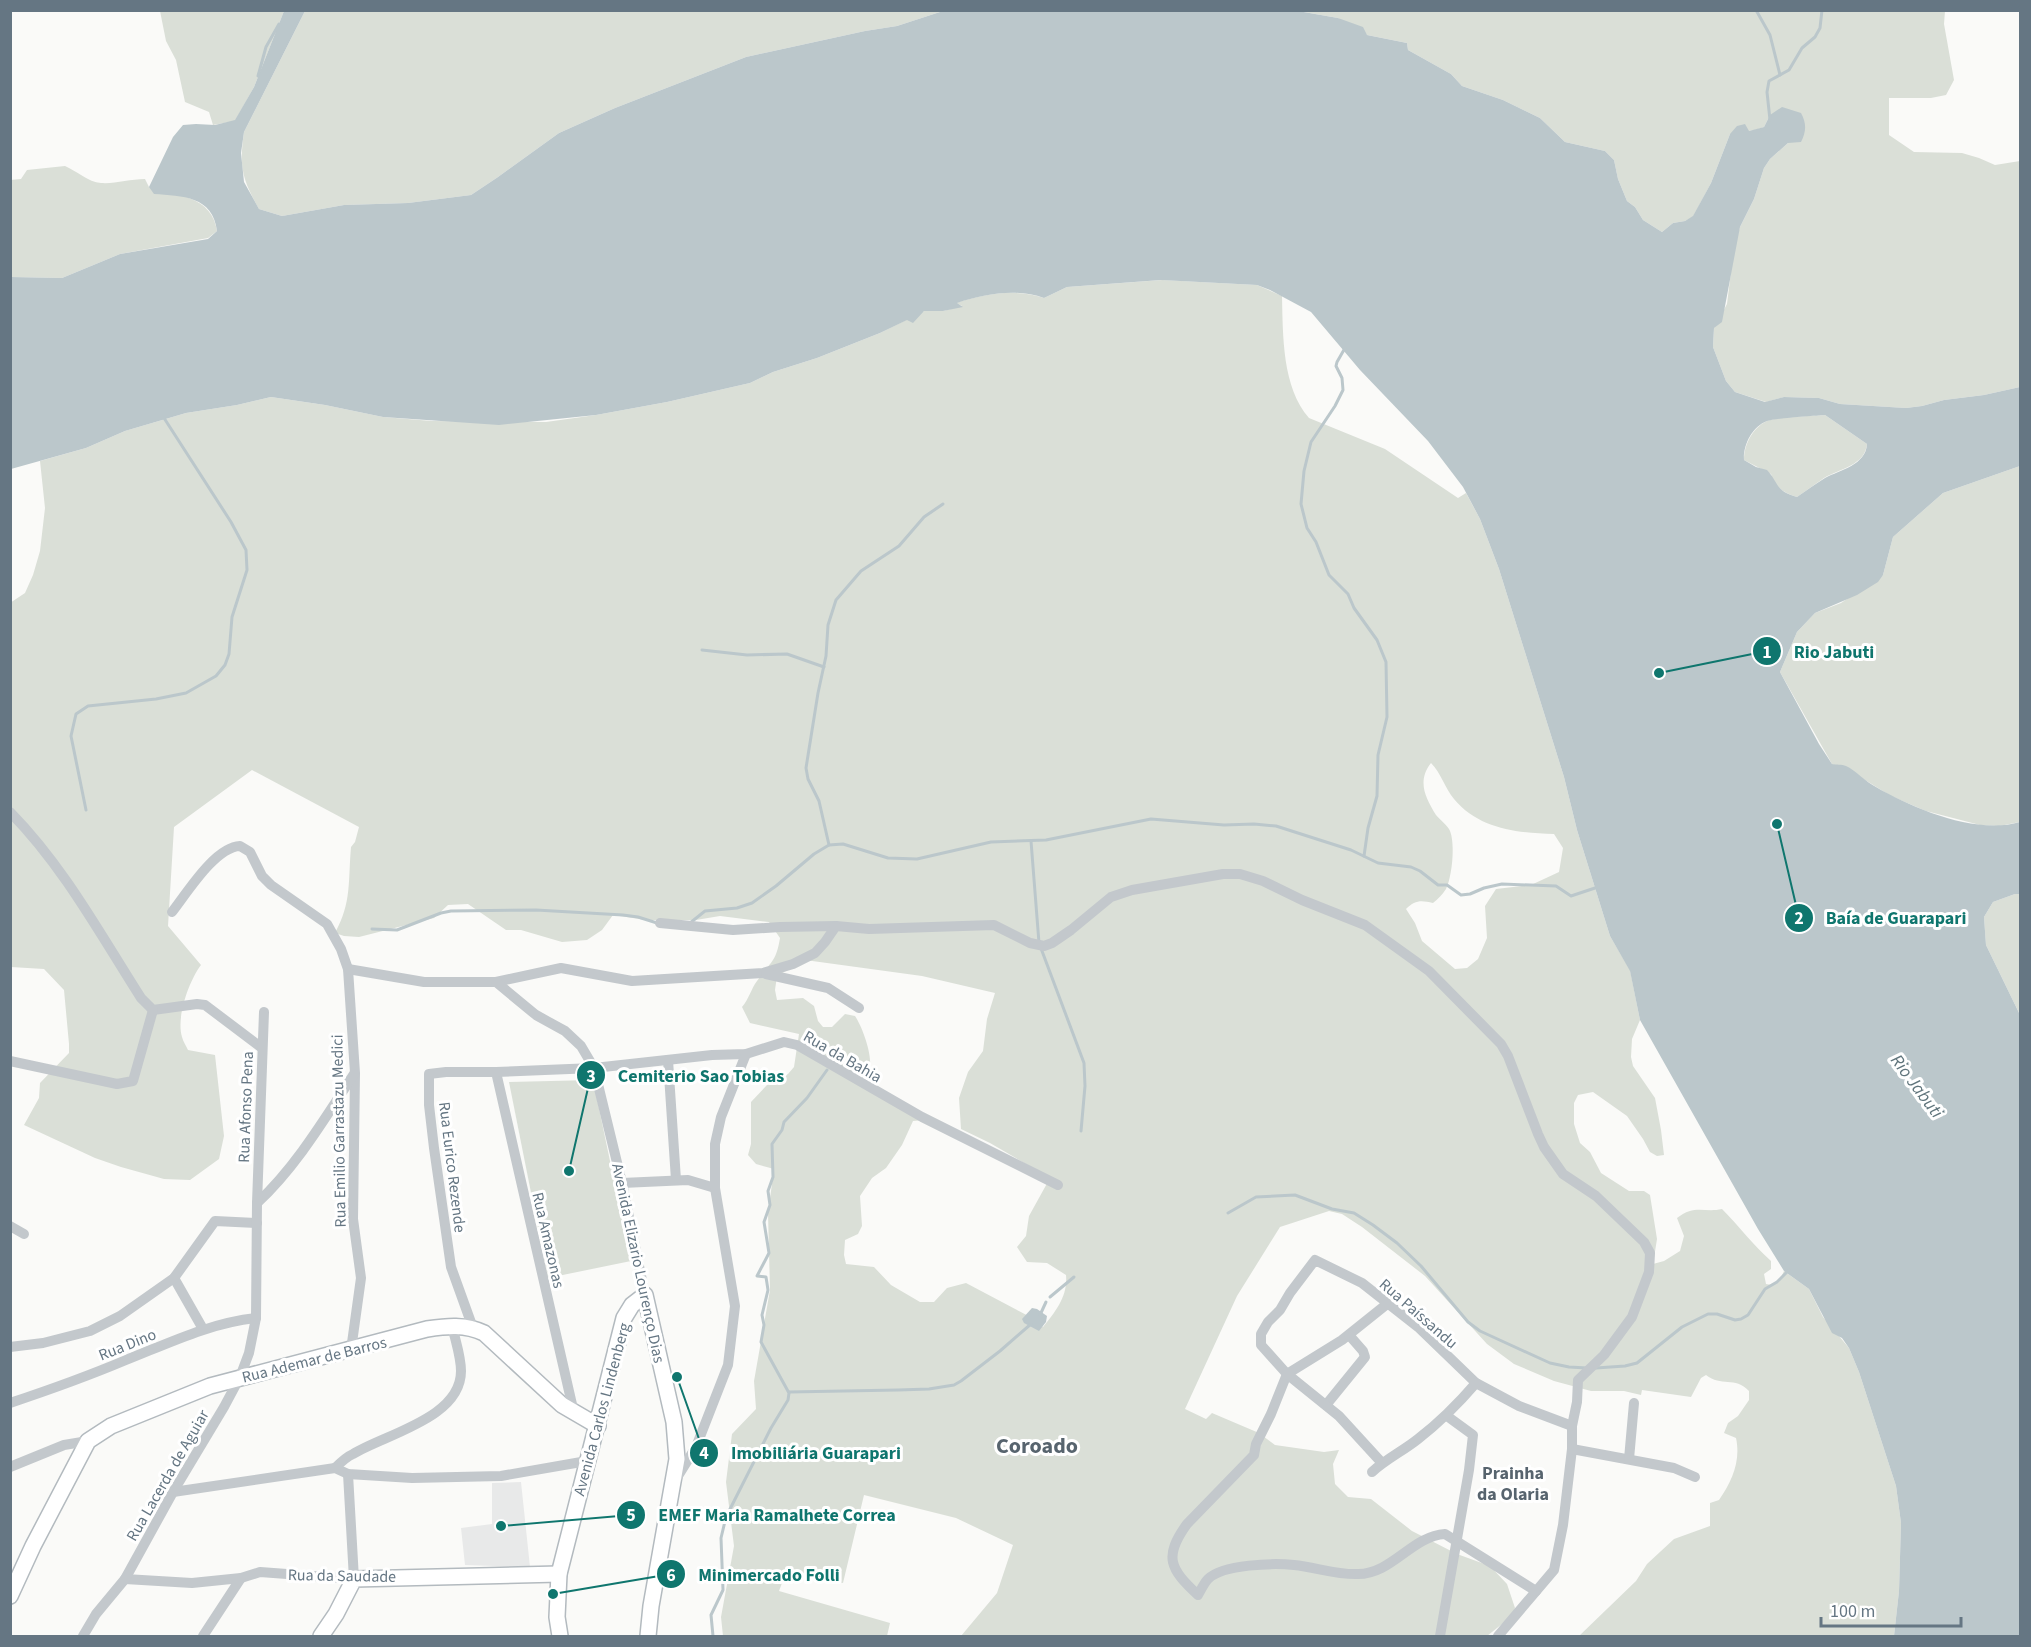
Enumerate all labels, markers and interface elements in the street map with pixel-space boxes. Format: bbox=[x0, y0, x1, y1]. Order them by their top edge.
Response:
callout: Rio Jabuti bbox=[1752, 633, 1886, 669]
text: 1 bbox=[1762, 640, 1772, 665]
text: Rio Jabuti bbox=[1794, 640, 1874, 665]
callout: Baía de Guarapari bbox=[1784, 900, 1978, 936]
text: 2 bbox=[1794, 906, 1804, 931]
text: Baía de Guarapari bbox=[1826, 906, 1966, 931]
street label: Rua da Bahia bbox=[799, 1025, 886, 1088]
street label: Rua Emilio Garrastazu Medici bbox=[326, 1034, 352, 1228]
water label: Rio Jabuti bbox=[1884, 1049, 1949, 1124]
street label: Rua Afonso Pena bbox=[233, 1051, 259, 1163]
callout: Cemiterio Sao Tobias bbox=[576, 1057, 796, 1093]
text: 3 bbox=[586, 1064, 596, 1089]
text: Cemiterio Sao Tobias bbox=[618, 1064, 784, 1089]
street label: Rua Eurico Rezende bbox=[433, 1100, 471, 1234]
street label: Avenida Elizario Lourenço Dias bbox=[606, 1161, 670, 1365]
street label: Rua Amazonas bbox=[526, 1190, 570, 1291]
street label: Rua Paíssandu bbox=[1374, 1274, 1462, 1354]
street label: Avenida Carlos Lindenberg bbox=[568, 1320, 636, 1498]
street label: Rua Dino bbox=[95, 1323, 159, 1366]
street label: Rua Ademar de Barros bbox=[240, 1331, 389, 1389]
street label: Rua Lacerda de Aguiar bbox=[121, 1405, 215, 1545]
district label: Coroado bbox=[996, 1430, 1078, 1462]
callout: Imobiliária Guarapari bbox=[689, 1435, 913, 1471]
text: 4 bbox=[699, 1441, 709, 1466]
text: Imobiliária Guarapari bbox=[731, 1441, 901, 1466]
district label: Prainha da Olaria bbox=[1477, 1461, 1549, 1507]
callout: EMEF Maria Ramalhete Correa bbox=[616, 1497, 908, 1533]
text: 5 bbox=[626, 1503, 636, 1528]
text: EMEF Maria Ramalhete Correa bbox=[658, 1503, 896, 1528]
callout: Minimercado Folli bbox=[656, 1556, 851, 1592]
text: 6 bbox=[666, 1563, 676, 1588]
text: Minimercado Folli bbox=[698, 1563, 840, 1588]
street label: Rua da Saudade bbox=[288, 1564, 396, 1588]
scale bar bbox=[1821, 1590, 1960, 1628]
text: 100 m bbox=[1830, 1599, 1875, 1624]

